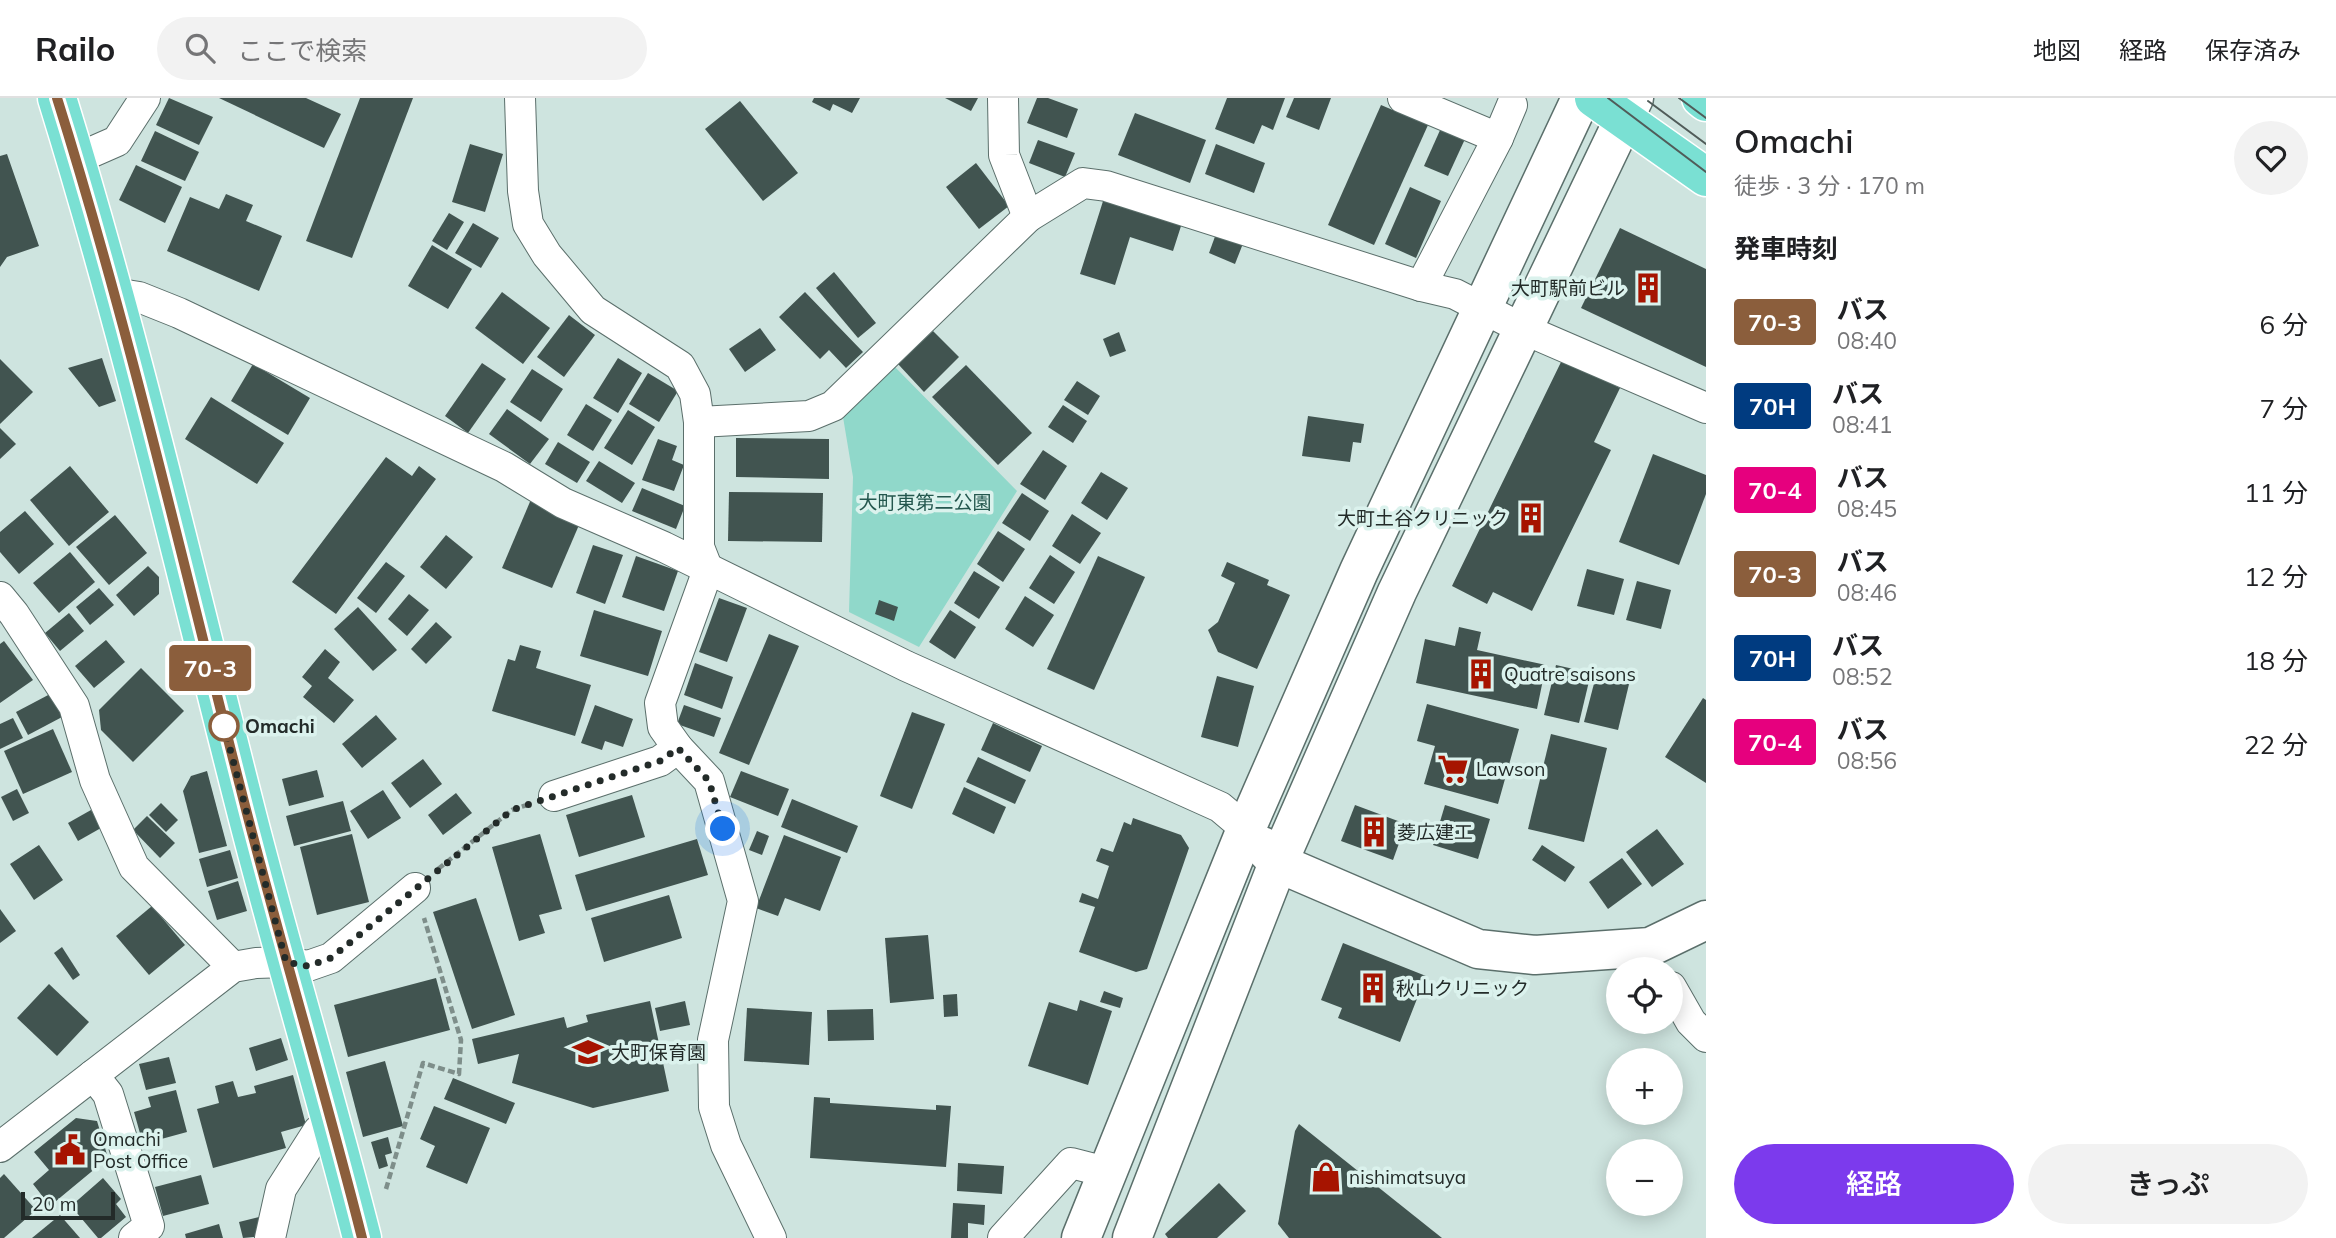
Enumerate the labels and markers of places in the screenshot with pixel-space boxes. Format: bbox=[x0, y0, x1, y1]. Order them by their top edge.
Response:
building icon: 大町駅前ビル bbox=[1631, 271, 1665, 305]
place label: 大町駅前ビル bbox=[1511, 276, 1625, 300]
building icon: 大町土谷クリニック bbox=[1514, 501, 1548, 535]
place label: 大町土谷クリニック bbox=[1337, 506, 1508, 530]
building icon: Quatre saisons bbox=[1464, 657, 1498, 691]
place label: Quatre saisons bbox=[1504, 662, 1636, 686]
marker: Omachi bbox=[209, 711, 239, 741]
place label: Omachi bbox=[245, 714, 315, 738]
supermarket icon: Lawson bbox=[1436, 752, 1470, 786]
place label: Lawson bbox=[1476, 757, 1545, 781]
building icon: 菱広建工 bbox=[1357, 815, 1391, 849]
place label: 菱広建工 bbox=[1397, 820, 1473, 844]
building icon: 秋山クリニック bbox=[1356, 971, 1390, 1005]
place label: 秋山クリニック bbox=[1396, 976, 1529, 1000]
school or university icon: 大町保育園 bbox=[571, 1035, 605, 1069]
place label: 大町保育園 bbox=[611, 1040, 706, 1064]
place label: Omachi Post Office bbox=[93, 1127, 188, 1173]
public building icon: Omachi Post Office bbox=[53, 1133, 87, 1167]
shop icon: nishimatsuya bbox=[1309, 1160, 1343, 1194]
place label: nishimatsuya bbox=[1349, 1165, 1466, 1189]

